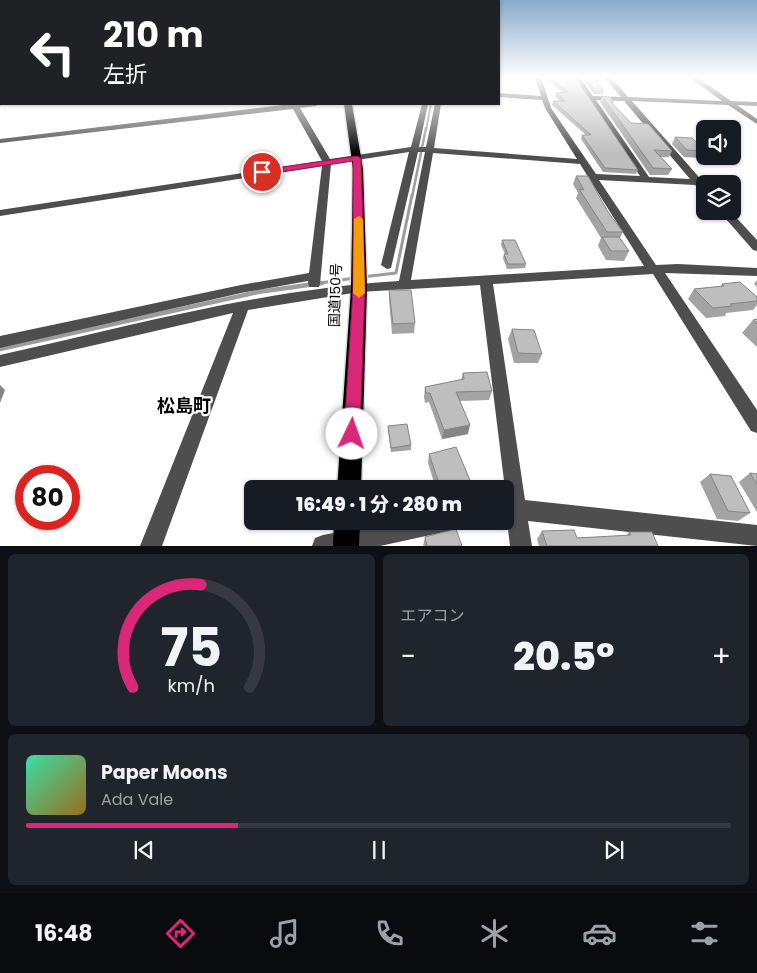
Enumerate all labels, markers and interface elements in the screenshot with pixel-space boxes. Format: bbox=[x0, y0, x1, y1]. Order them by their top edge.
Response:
text: 210 m bbox=[103, 10, 203, 59]
icon: left bbox=[20, 20, 85, 85]
text: 左折 bbox=[103, 59, 147, 90]
map controls bbox=[696, 120, 741, 220]
button: sound bbox=[696, 120, 741, 165]
pin bbox=[241, 151, 283, 193]
icon: arrive bbox=[248, 158, 276, 186]
button: layers bbox=[696, 175, 741, 220]
street label: 国道150号 bbox=[324, 263, 346, 327]
district label: 松島町 bbox=[157, 393, 211, 418]
position arrow bbox=[325, 407, 377, 459]
speed limit sign: 80 bbox=[15, 465, 80, 530]
text: 16:49 · 1 分 · 280 m bbox=[296, 491, 462, 518]
text: エアコン bbox=[401, 604, 465, 627]
text: 75 bbox=[160, 611, 222, 684]
text: 20.5° bbox=[513, 630, 614, 683]
text: − bbox=[401, 637, 416, 676]
text: + bbox=[712, 637, 731, 676]
text: km/h bbox=[167, 673, 215, 698]
text: Paper Moons bbox=[101, 759, 228, 786]
text: Ada Vale bbox=[101, 788, 173, 811]
icon: previous bbox=[130, 836, 158, 864]
icon: pause bbox=[365, 836, 393, 864]
icon: next bbox=[600, 836, 628, 864]
icon: directions bbox=[163, 916, 198, 951]
icon: music bbox=[267, 916, 302, 951]
icon: phone bbox=[372, 916, 407, 951]
icon: climate bbox=[477, 916, 512, 951]
icon: car bbox=[582, 916, 617, 951]
icon: filters bbox=[687, 916, 722, 951]
text: 16:48 bbox=[35, 918, 93, 949]

